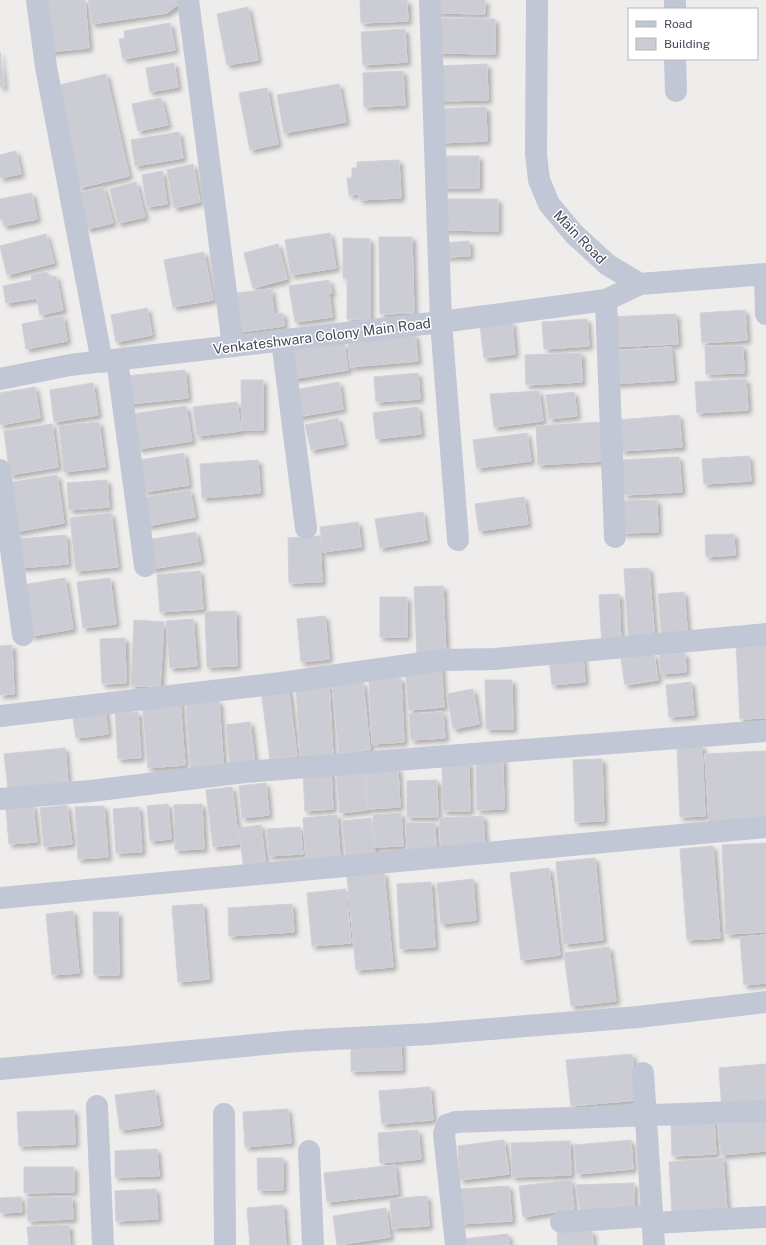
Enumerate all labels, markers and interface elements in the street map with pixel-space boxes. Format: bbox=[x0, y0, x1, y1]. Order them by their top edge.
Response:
legend bbox=[628, 8, 758, 60]
text: Road bbox=[664, 17, 692, 31]
text: Building bbox=[664, 37, 710, 51]
street label: Main Road bbox=[551, 207, 609, 267]
street label: Venkateshwara Colony Main Road bbox=[212, 315, 432, 357]

